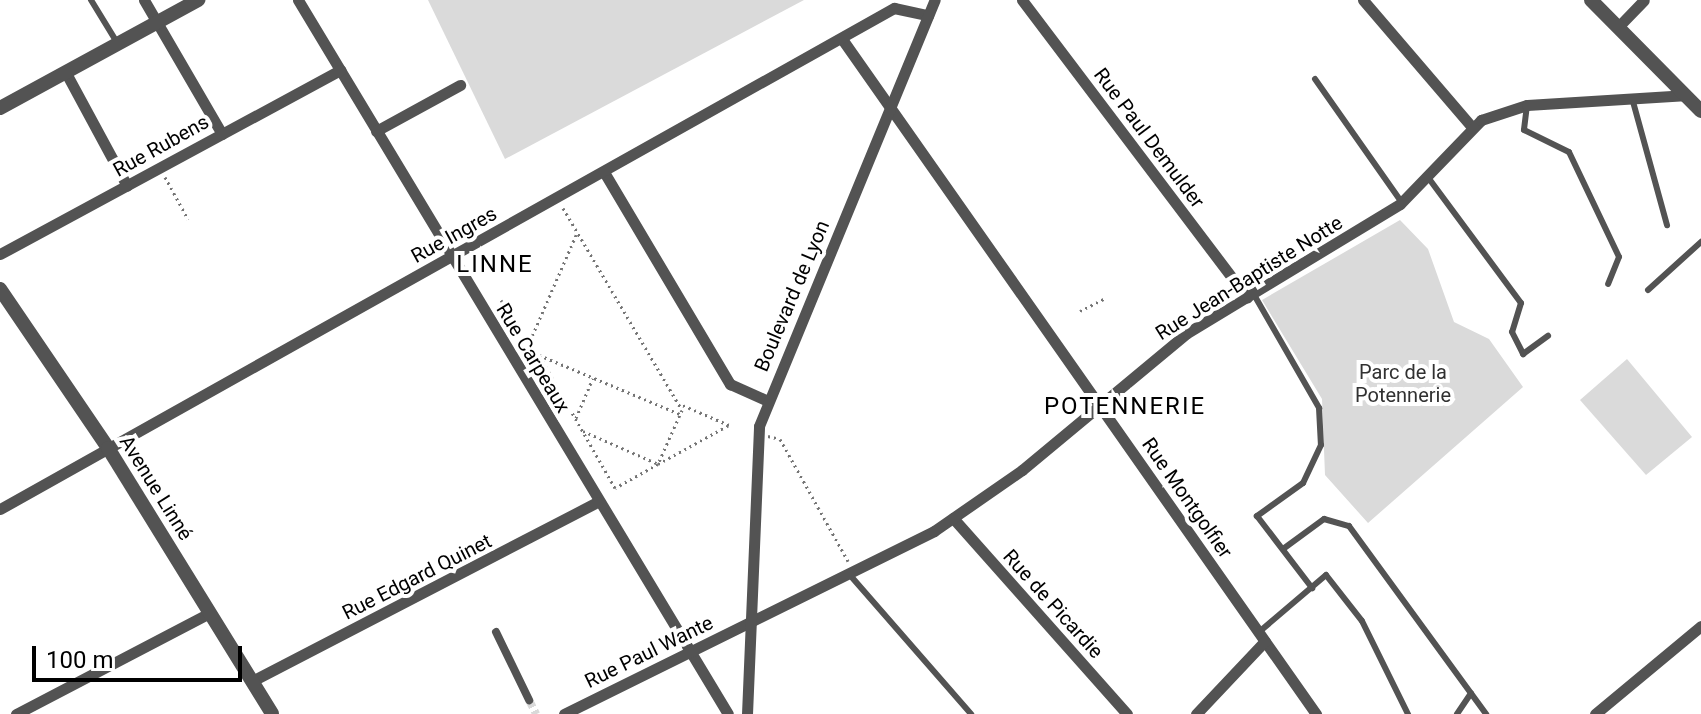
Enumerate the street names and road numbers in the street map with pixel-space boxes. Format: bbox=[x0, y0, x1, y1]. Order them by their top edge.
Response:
street label: Rue Paul Demulder bbox=[1089, 63, 1209, 213]
street label: Rue Rubens bbox=[109, 110, 213, 182]
street label: Rue Ingres bbox=[407, 202, 501, 268]
street label: Rue Jean-Baptiste Notte bbox=[1151, 211, 1347, 345]
street label: Boulevard de Lyon bbox=[749, 217, 835, 375]
street label: Rue Carpeaux bbox=[491, 299, 575, 417]
street label: Avenue Linné bbox=[114, 431, 198, 545]
street label: Rue Montgolfier bbox=[1137, 433, 1237, 563]
street label: Rue Edgard Quinet bbox=[338, 529, 496, 625]
street label: Rue de Picardie bbox=[998, 545, 1108, 663]
street label: Rue Paul Wante bbox=[581, 611, 717, 693]

